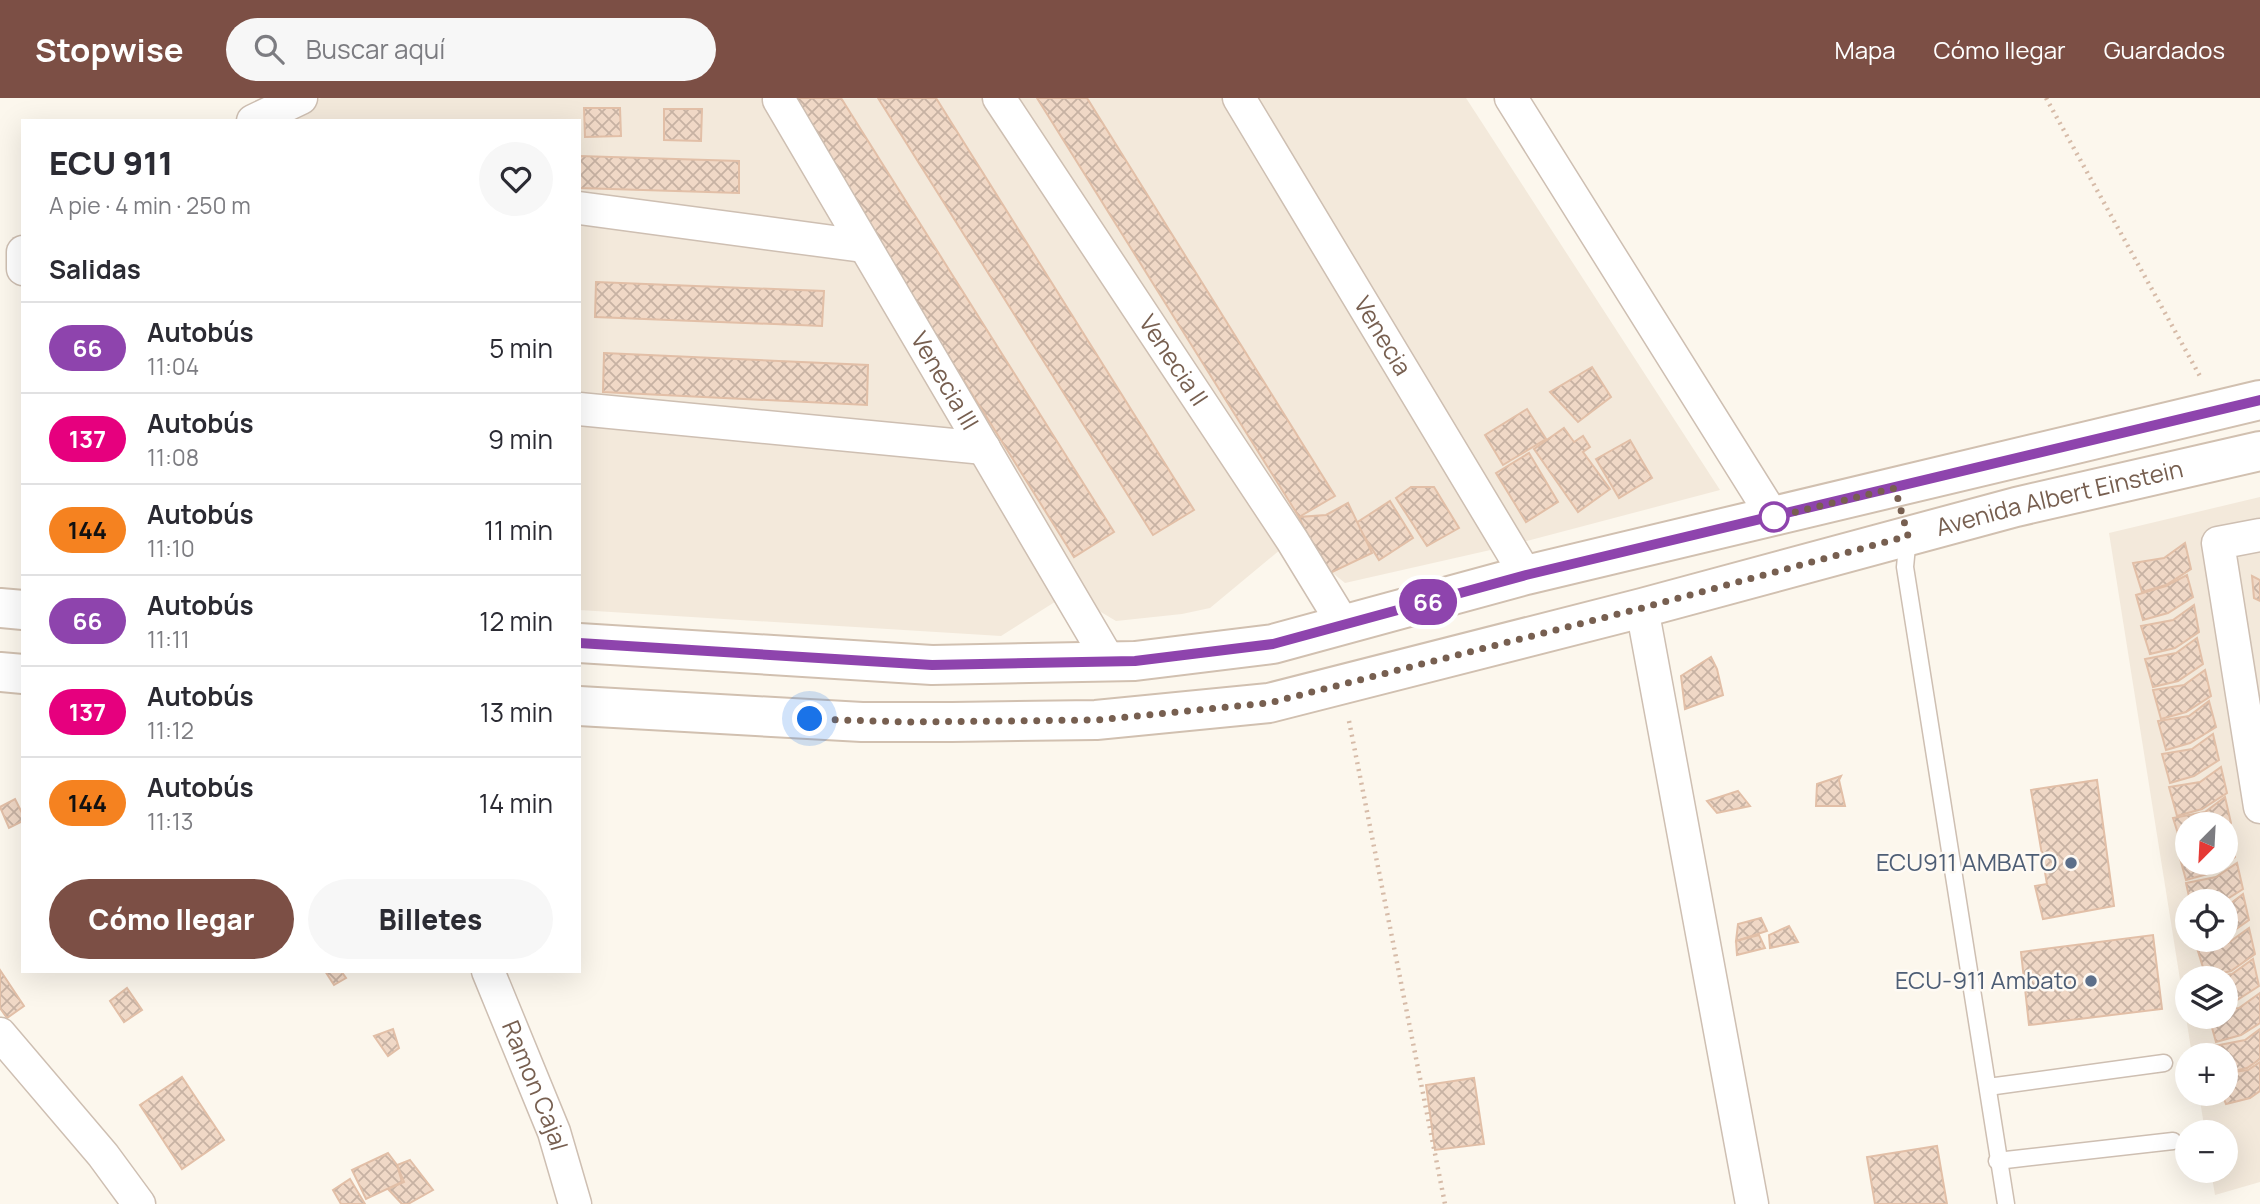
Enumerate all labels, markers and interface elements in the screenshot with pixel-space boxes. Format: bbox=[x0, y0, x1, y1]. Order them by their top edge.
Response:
search box bbox=[226, 18, 716, 81]
text: Stopwise bbox=[35, 27, 184, 72]
icon: search bbox=[250, 30, 288, 68]
text: Buscar aquí bbox=[306, 31, 445, 67]
text: Mapa bbox=[1835, 33, 1896, 66]
text: Cómo llegar bbox=[1934, 33, 2066, 66]
text: Guardados bbox=[2104, 33, 2225, 66]
text: ECU 911 bbox=[49, 140, 173, 185]
button: heart bbox=[479, 142, 553, 216]
text: A pie · 4 min · 250 m bbox=[49, 189, 251, 221]
text: Salidas bbox=[49, 251, 141, 287]
street label: Venecia bbox=[1347, 290, 1420, 381]
street label: Venecia II bbox=[1132, 308, 1216, 412]
text: Autobús bbox=[147, 314, 254, 350]
street label: Venecia III bbox=[904, 325, 987, 435]
text: 5 min bbox=[489, 330, 553, 366]
text: 66 bbox=[73, 331, 102, 364]
text: 11:04 bbox=[147, 350, 199, 382]
text: Autobús bbox=[147, 405, 254, 441]
text: 9 min bbox=[488, 421, 553, 457]
text: 137 bbox=[69, 422, 106, 455]
text: 11:08 bbox=[147, 441, 199, 473]
street label: Avenida Albert Einstein bbox=[1932, 451, 2186, 543]
text: Autobús bbox=[147, 496, 254, 532]
unlabelled marker bbox=[1759, 502, 1789, 532]
text: 11 min bbox=[484, 512, 553, 548]
text: 144 bbox=[68, 513, 107, 546]
text: 11:10 bbox=[147, 532, 195, 564]
line badge: 66 bbox=[1396, 579, 1460, 625]
text: 66 bbox=[1413, 585, 1443, 618]
text: Autobús bbox=[147, 587, 254, 623]
text: 12 min bbox=[479, 603, 553, 639]
text: 66 bbox=[73, 604, 102, 637]
text: 11:11 bbox=[147, 623, 190, 655]
text: Autobús bbox=[147, 678, 254, 714]
text: 13 min bbox=[480, 694, 553, 730]
text: 137 bbox=[69, 695, 106, 728]
your location bbox=[792, 701, 827, 736]
text: 11:12 bbox=[147, 714, 194, 746]
text: Autobús bbox=[147, 769, 254, 805]
text: 14 min bbox=[479, 785, 553, 821]
text: 144 bbox=[68, 786, 107, 819]
text: 11:13 bbox=[147, 805, 194, 837]
north arrow bbox=[2175, 812, 2238, 875]
map controls bbox=[2175, 812, 2238, 1183]
place label: ECU911 AMBATO bbox=[1876, 845, 2057, 878]
marker: ECU911 AMBATO bbox=[2063, 855, 2079, 871]
button: Cómo llegar bbox=[49, 879, 294, 959]
button: Billetes bbox=[308, 879, 553, 959]
button: locate bbox=[2175, 889, 2238, 952]
place label: ECU-911 Ambato bbox=[1895, 963, 2077, 996]
button: layers bbox=[2175, 966, 2238, 1029]
marker: ECU-911 Ambato bbox=[2083, 973, 2099, 989]
street label: Ramon Cajal bbox=[495, 1015, 577, 1154]
button: + bbox=[2175, 1043, 2238, 1106]
button: − bbox=[2175, 1120, 2238, 1183]

